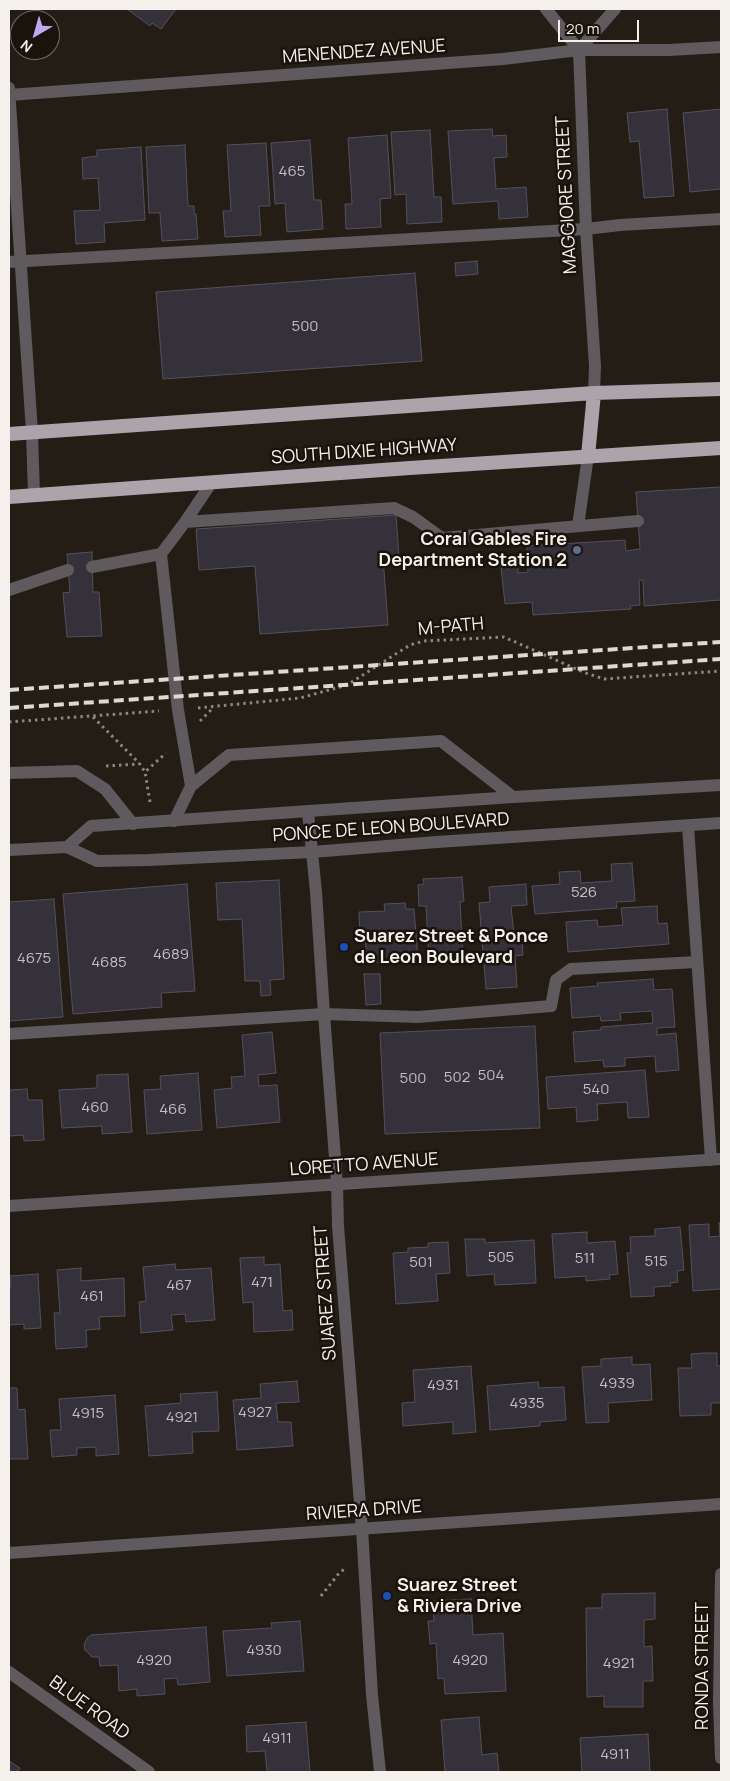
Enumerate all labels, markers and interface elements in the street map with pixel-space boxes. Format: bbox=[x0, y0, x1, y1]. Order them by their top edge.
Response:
north arrow bbox=[10, 10, 60, 60]
scale bar bbox=[560, 10, 641, 42]
text: 20 m bbox=[566, 18, 599, 39]
text: N bbox=[16, 36, 36, 57]
street label: MENENDEZ AVENUE bbox=[282, 36, 446, 68]
street label: MAGGIORE STREET bbox=[552, 115, 582, 275]
house number: 465 bbox=[279, 163, 305, 181]
house number: 500 bbox=[292, 318, 318, 336]
street label: SOUTH DIXIE HIGHWAY bbox=[270, 435, 458, 469]
place label: Coral Gables Fire Department Station 2 bbox=[379, 529, 567, 572]
marker: Coral Gables Fire Department Station 2 bbox=[571, 544, 583, 556]
street label: M-PATH bbox=[417, 613, 485, 641]
street label: PONCE DE LEON BOULEVARD bbox=[272, 809, 510, 847]
house number: 526 bbox=[571, 884, 597, 902]
place label: Suarez Street & Ponce de Leon Boulevard bbox=[354, 926, 548, 969]
marker: Suarez Street & Ponce de Leon Boulevard bbox=[338, 941, 350, 953]
house number: 4689 bbox=[153, 946, 189, 964]
house number: 4675 bbox=[17, 950, 51, 968]
house number: 4685 bbox=[91, 954, 127, 972]
house number: 504 bbox=[478, 1067, 504, 1085]
house number: 502 bbox=[444, 1069, 470, 1087]
house number: 500 bbox=[400, 1070, 426, 1088]
house number: 540 bbox=[583, 1081, 609, 1099]
house number: 460 bbox=[81, 1099, 109, 1117]
house number: 466 bbox=[159, 1101, 187, 1119]
street label: LORETTO AVENUE bbox=[289, 1149, 439, 1181]
street label: SUAREZ STREET bbox=[311, 1225, 341, 1361]
house number: 505 bbox=[488, 1249, 514, 1267]
house number: 511 bbox=[575, 1250, 595, 1268]
house number: 515 bbox=[644, 1253, 668, 1271]
house number: 501 bbox=[409, 1254, 433, 1272]
house number: 471 bbox=[251, 1274, 273, 1292]
house number: 467 bbox=[166, 1277, 192, 1295]
house number: 461 bbox=[80, 1288, 104, 1306]
house number: 4939 bbox=[599, 1375, 635, 1393]
house number: 4931 bbox=[427, 1377, 459, 1395]
house number: 4935 bbox=[510, 1395, 544, 1413]
house number: 4927 bbox=[238, 1404, 272, 1422]
house number: 4915 bbox=[72, 1405, 104, 1423]
house number: 4921 bbox=[166, 1409, 198, 1427]
street label: RIVIERA DRIVE bbox=[305, 1496, 423, 1526]
place label: Suarez Street & Riviera Drive bbox=[397, 1575, 522, 1618]
marker: Suarez Street & Riviera Drive bbox=[381, 1590, 393, 1602]
street label: RONDA STREET bbox=[692, 1602, 714, 1730]
house number: 4930 bbox=[246, 1642, 282, 1660]
house number: 4920 bbox=[136, 1652, 172, 1670]
house number: 4920 bbox=[452, 1652, 488, 1670]
house number: 4921 bbox=[603, 1655, 635, 1673]
street label: BLUE ROAD bbox=[45, 1672, 133, 1744]
house number: 4911 bbox=[262, 1730, 292, 1748]
house number: 4911 bbox=[600, 1746, 630, 1764]

